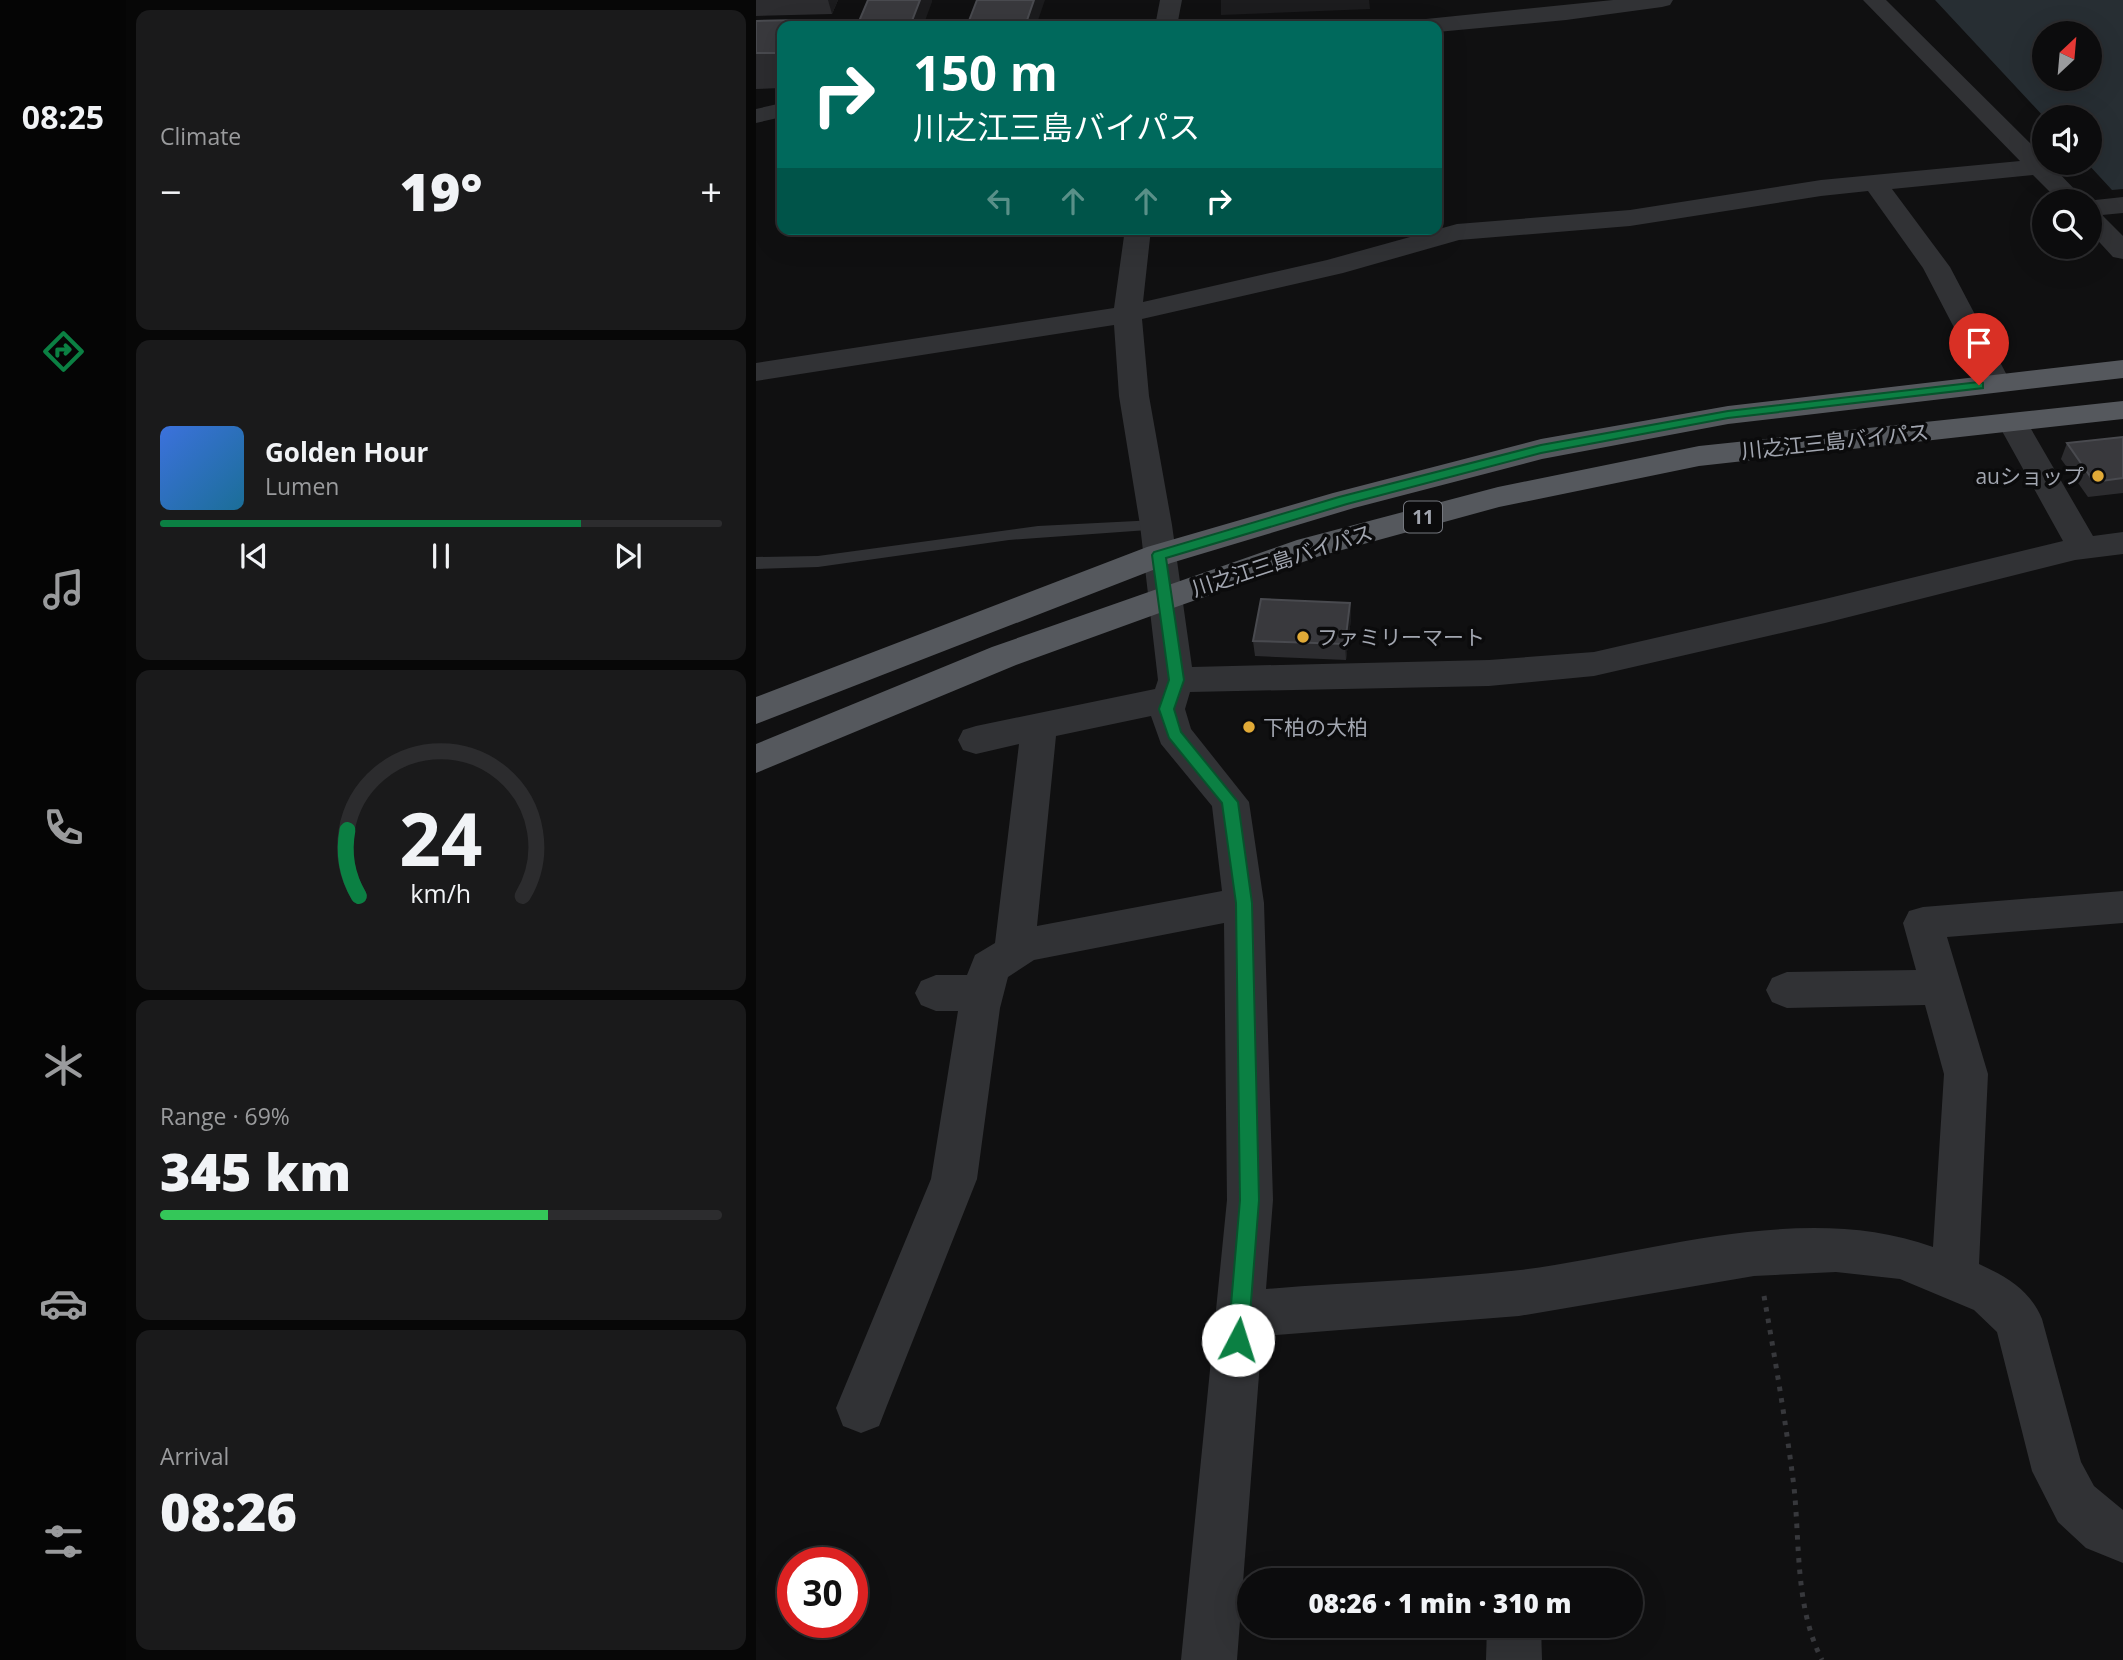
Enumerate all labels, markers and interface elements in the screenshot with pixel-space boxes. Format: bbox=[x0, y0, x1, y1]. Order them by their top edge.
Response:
north arrow bbox=[2032, 21, 2102, 91]
map controls bbox=[2032, 21, 2102, 259]
text: 150 m bbox=[913, 39, 1058, 105]
icon: right bbox=[798, 49, 889, 140]
text: 08:25 bbox=[22, 95, 104, 138]
text: 川之江三島バイパス bbox=[913, 105, 1200, 148]
button: sound bbox=[2032, 105, 2102, 175]
text: Climate bbox=[160, 120, 241, 152]
text: 19° bbox=[400, 155, 482, 226]
text: − bbox=[160, 165, 182, 217]
text: + bbox=[700, 165, 722, 217]
icon: left bbox=[981, 182, 1019, 220]
icon: ahead bbox=[1054, 182, 1092, 220]
icon: ahead bbox=[1127, 182, 1165, 220]
icon: right bbox=[1200, 182, 1238, 220]
button: search bbox=[2032, 189, 2102, 259]
pin bbox=[1949, 313, 2009, 385]
icon: arrive bbox=[1960, 324, 1998, 362]
icon: directions bbox=[39, 327, 88, 376]
street label: 川之江三島バイパス bbox=[1740, 417, 1930, 465]
text: Golden Hour bbox=[265, 434, 428, 470]
place label: auショップ bbox=[1975, 462, 2084, 490]
marker: auショップ bbox=[2090, 468, 2106, 484]
text: Lumen bbox=[265, 470, 339, 502]
road number: 11 bbox=[1404, 502, 1442, 532]
street label: 川之江三島バイパス bbox=[1188, 518, 1376, 602]
icon: previous bbox=[235, 537, 273, 575]
icon: pause bbox=[422, 537, 460, 575]
icon: next bbox=[609, 537, 647, 575]
icon: music bbox=[39, 565, 88, 614]
place label: ファミリーマート bbox=[1317, 623, 1485, 651]
marker: ファミリーマート bbox=[1295, 629, 1311, 645]
place label: 下柏の大柏 bbox=[1263, 713, 1368, 741]
marker: 下柏の大柏 bbox=[1241, 719, 1257, 735]
text: 24 bbox=[399, 788, 483, 887]
icon: phone bbox=[39, 803, 88, 852]
text: km/h bbox=[411, 876, 471, 910]
icon: climate bbox=[39, 1041, 88, 1090]
text: Range · 69% bbox=[160, 1100, 290, 1132]
text: 345 km bbox=[160, 1135, 351, 1206]
icon: car bbox=[39, 1279, 88, 1328]
position arrow bbox=[1201, 1303, 1275, 1377]
text: Arrival bbox=[160, 1440, 229, 1472]
text: 08:26 bbox=[160, 1475, 297, 1546]
icon: filters bbox=[39, 1517, 88, 1566]
speed limit sign: 30 bbox=[777, 1547, 868, 1638]
text: 08:26 · 1 min · 310 m bbox=[1309, 1585, 1571, 1621]

